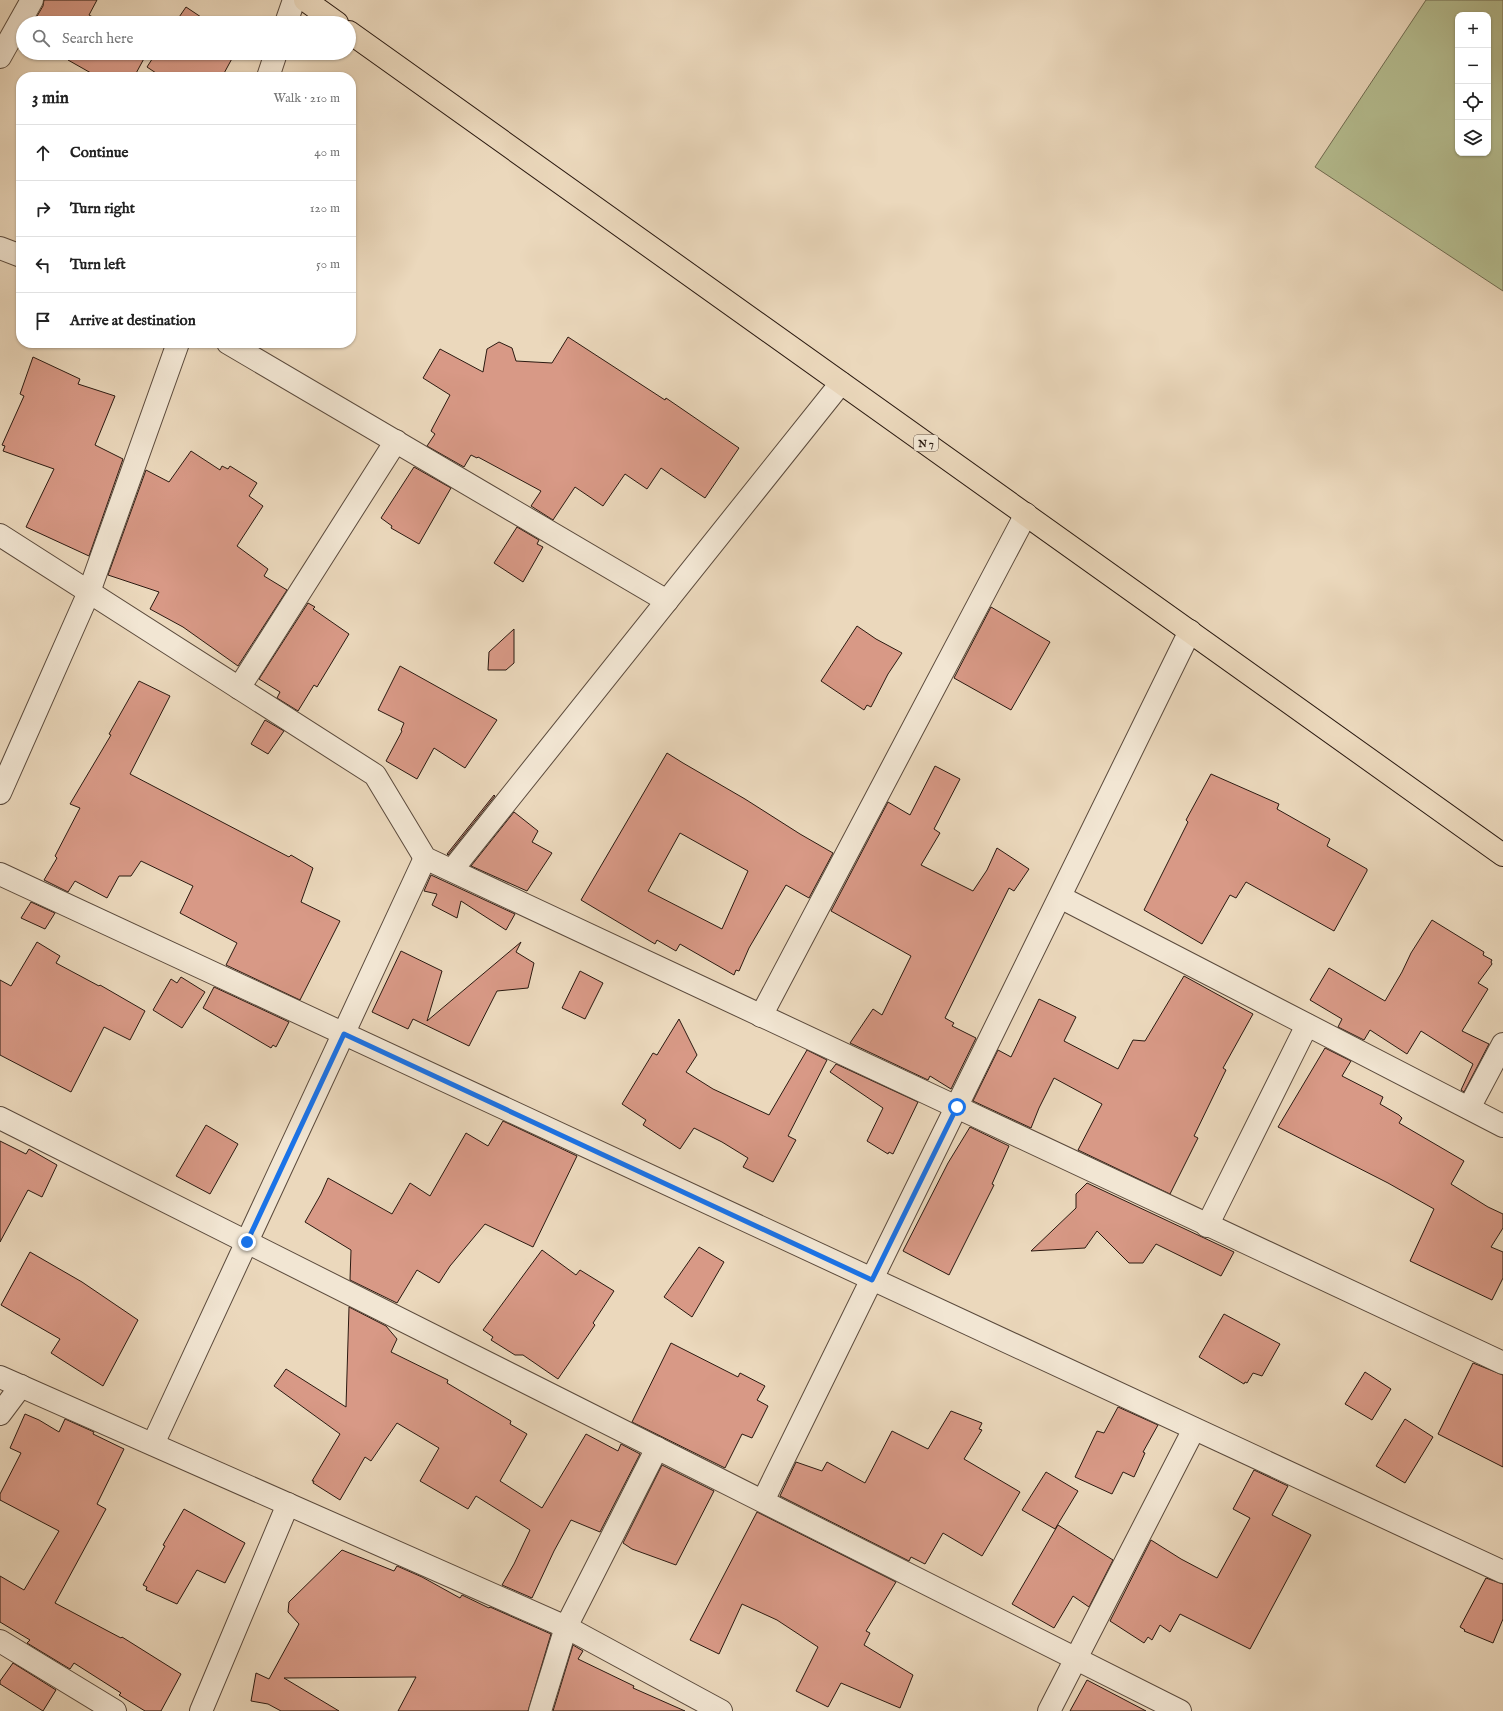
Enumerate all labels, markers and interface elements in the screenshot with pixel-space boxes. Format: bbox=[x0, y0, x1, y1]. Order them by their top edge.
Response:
map controls bbox=[1455, 12, 1491, 156]
button: + bbox=[1455, 12, 1491, 48]
search box bbox=[16, 16, 356, 60]
icon: search bbox=[30, 27, 52, 49]
text: Search here bbox=[62, 29, 133, 48]
button: − bbox=[1455, 48, 1491, 84]
button: locate bbox=[1455, 84, 1491, 120]
text: 3 min bbox=[32, 88, 69, 109]
text: Walk · 210 m bbox=[274, 90, 340, 107]
button: layers bbox=[1455, 120, 1491, 156]
icon: ahead bbox=[32, 142, 54, 164]
text: Continue bbox=[70, 143, 128, 162]
text: 40 m bbox=[314, 144, 340, 161]
icon: right bbox=[32, 198, 54, 220]
text: Turn right bbox=[70, 199, 135, 218]
text: 120 m bbox=[310, 200, 340, 217]
icon: left bbox=[32, 254, 54, 276]
text: Turn left bbox=[70, 255, 126, 274]
text: 50 m bbox=[316, 256, 340, 273]
icon: arrive bbox=[32, 310, 54, 332]
text: Arrive at destination bbox=[70, 311, 196, 330]
road number: N 7 bbox=[914, 435, 938, 451]
route start bbox=[948, 1098, 966, 1116]
route end bbox=[238, 1233, 256, 1251]

